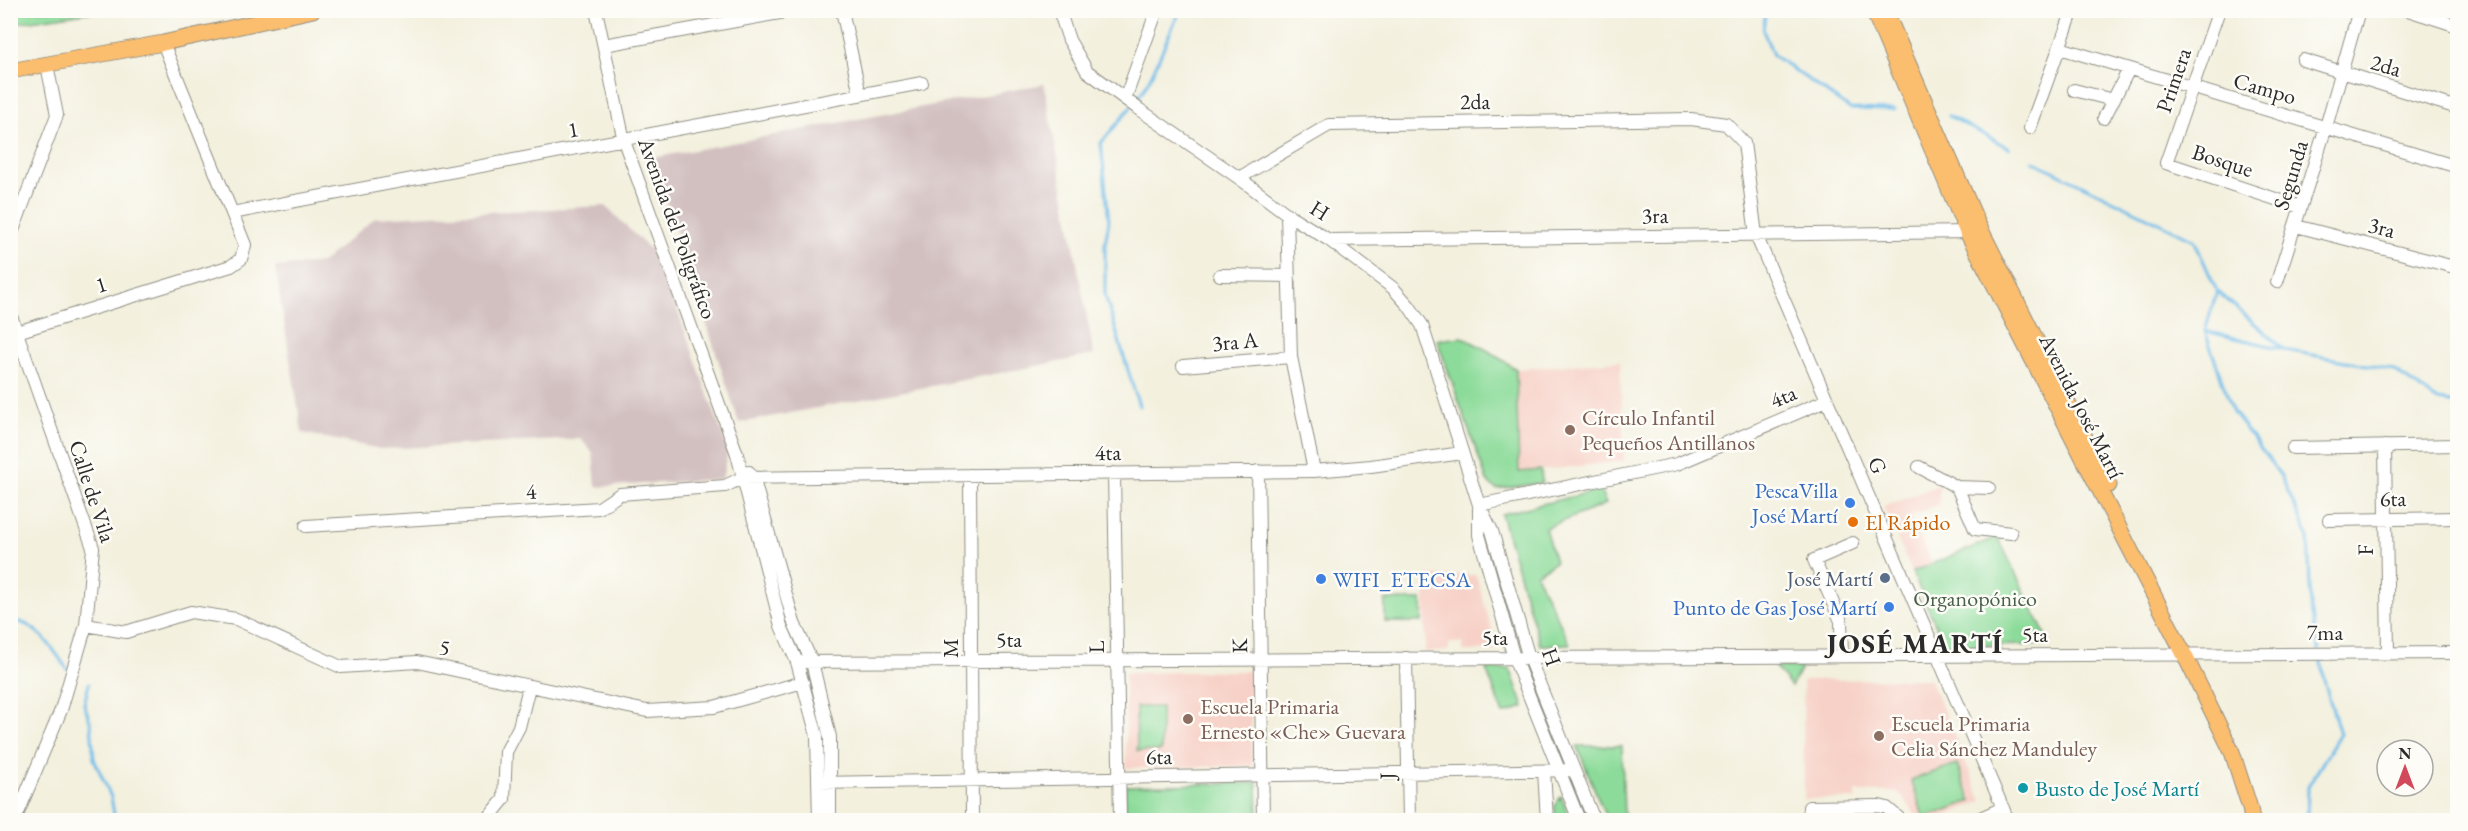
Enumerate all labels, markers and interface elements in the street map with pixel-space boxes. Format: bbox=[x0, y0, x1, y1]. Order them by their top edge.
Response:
street label: Primera bbox=[2149, 44, 2198, 116]
street label: 2da bbox=[2367, 47, 2405, 84]
street label: Campo bbox=[2230, 66, 2300, 111]
street label: 2da bbox=[1460, 87, 1491, 116]
street label: 1 bbox=[565, 114, 581, 145]
street label: Avenida del Poligráfico bbox=[631, 133, 724, 323]
street label: Bosque bbox=[2189, 137, 2257, 184]
street label: Segunda bbox=[2266, 137, 2315, 214]
street label: H bbox=[1304, 193, 1335, 227]
street label: 3ra bbox=[1641, 201, 1669, 230]
street label: 3ra bbox=[2365, 210, 2399, 245]
street label: 1 bbox=[92, 269, 110, 300]
street label: 3ra A bbox=[1211, 325, 1260, 358]
street label: Avenida José Martí bbox=[2032, 328, 2131, 484]
street label: 4ta bbox=[1765, 378, 1801, 415]
place label: Círculo Infantil Pequeños Antillanos bbox=[1582, 403, 1755, 457]
marker: Círculo Infantil Pequeños Antillanos bbox=[1563, 423, 1577, 437]
street label: Calle de Vila bbox=[62, 436, 123, 546]
street label: 4ta bbox=[1095, 438, 1122, 467]
street label: G bbox=[1861, 452, 1894, 478]
place label: PescaVilla José Martí bbox=[1750, 476, 1839, 530]
street label: 4 bbox=[525, 477, 538, 506]
street label: 6ta bbox=[2380, 484, 2407, 513]
marker: PescaVilla José Martí bbox=[1843, 496, 1857, 510]
place label: El Rápido bbox=[1865, 508, 1950, 537]
marker: El Rápido bbox=[1846, 515, 1860, 529]
street label: F bbox=[2351, 544, 2380, 556]
place label: José Martí bbox=[1785, 564, 1874, 593]
place label: WIFI_ETECSA bbox=[1333, 565, 1472, 594]
marker: José Martí bbox=[1878, 571, 1892, 585]
marker: WIFI_ETECSA bbox=[1314, 572, 1328, 586]
park label: Organopónico bbox=[1913, 584, 2037, 613]
place label: Punto de Gas José Martí bbox=[1673, 593, 1878, 622]
marker: Punto de Gas José Martí bbox=[1882, 600, 1896, 614]
street label: 7ma bbox=[2307, 618, 2343, 647]
street label: 5ta bbox=[2022, 620, 2048, 649]
street label: 5ta bbox=[1482, 623, 1508, 652]
street label: 5ta bbox=[996, 625, 1022, 654]
district label: JOSÉ MARTÍ bbox=[1824, 625, 2003, 661]
street label: 5 bbox=[436, 632, 453, 663]
street label: K bbox=[1225, 637, 1254, 654]
street label: M bbox=[936, 638, 965, 658]
street label: L bbox=[1082, 640, 1111, 654]
street label: H bbox=[1535, 644, 1568, 671]
place label: Escuela Primaria Ernesto «Che» Guevara bbox=[1200, 692, 1406, 746]
place label: Escuela Primaria Celia Sánchez Manduley bbox=[1891, 709, 2098, 763]
marker: Escuela Primaria Ernesto «Che» Guevara bbox=[1181, 712, 1195, 726]
marker: Escuela Primaria Celia Sánchez Manduley bbox=[1872, 729, 1886, 743]
north arrow bbox=[2375, 738, 2435, 798]
street label: 6ta bbox=[1146, 742, 1173, 771]
text: N bbox=[2399, 743, 2412, 764]
street label: J bbox=[1373, 772, 1402, 782]
place label: Busto de José Martí bbox=[2035, 774, 2200, 803]
marker: Busto de José Martí bbox=[2016, 781, 2030, 795]

